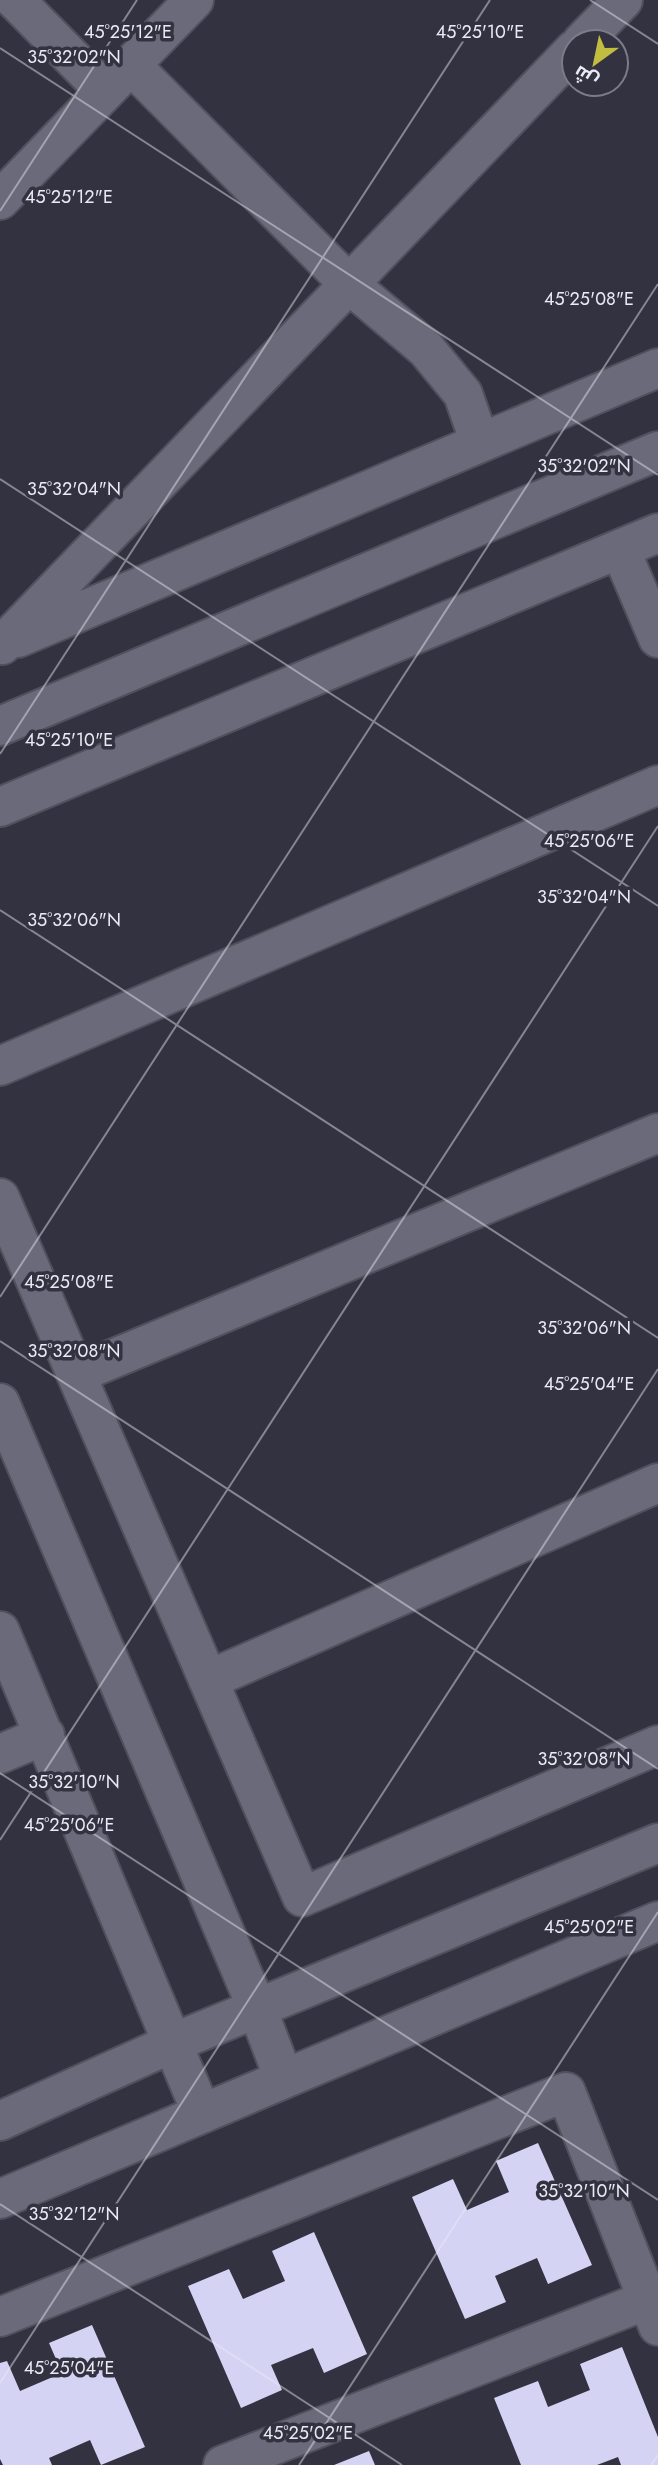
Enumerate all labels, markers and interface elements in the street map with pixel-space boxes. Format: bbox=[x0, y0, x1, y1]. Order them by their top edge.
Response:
text: 45°25'12"E bbox=[84, 19, 172, 45]
text: 45°25'10"E bbox=[436, 19, 524, 45]
north arrow bbox=[560, 28, 630, 98]
text: 35°32'02"N bbox=[27, 44, 121, 70]
text: ش bbox=[568, 59, 604, 95]
text: 45°25'12"E bbox=[25, 184, 113, 210]
text: 45°25'08"E bbox=[544, 286, 634, 312]
text: 35°32'02"N bbox=[537, 453, 631, 479]
text: 35°32'04"N bbox=[27, 476, 121, 502]
text: 45°25'10"E bbox=[25, 727, 113, 753]
text: 45°25'06"E bbox=[544, 828, 634, 854]
text: 35°32'04"N bbox=[537, 884, 631, 910]
text: 35°32'06"N bbox=[27, 907, 121, 933]
text: 45°25'08"E bbox=[24, 1269, 114, 1295]
text: 35°32'06"N bbox=[537, 1315, 631, 1341]
text: 35°32'08"N bbox=[27, 1338, 121, 1364]
text: 45°25'04"E bbox=[544, 1371, 634, 1397]
text: 35°32'08"N bbox=[537, 1746, 631, 1772]
text: 35°32'10"N bbox=[28, 1769, 120, 1795]
text: 45°25'06"E bbox=[24, 1812, 114, 1838]
text: 45°25'02"E bbox=[544, 1914, 634, 1940]
text: 35°32'10"N bbox=[538, 2178, 630, 2204]
text: 35°32'12"N bbox=[29, 2201, 119, 2227]
text: 45°25'04"E bbox=[24, 2355, 114, 2381]
text: 45°25'02"E bbox=[263, 2420, 353, 2446]

